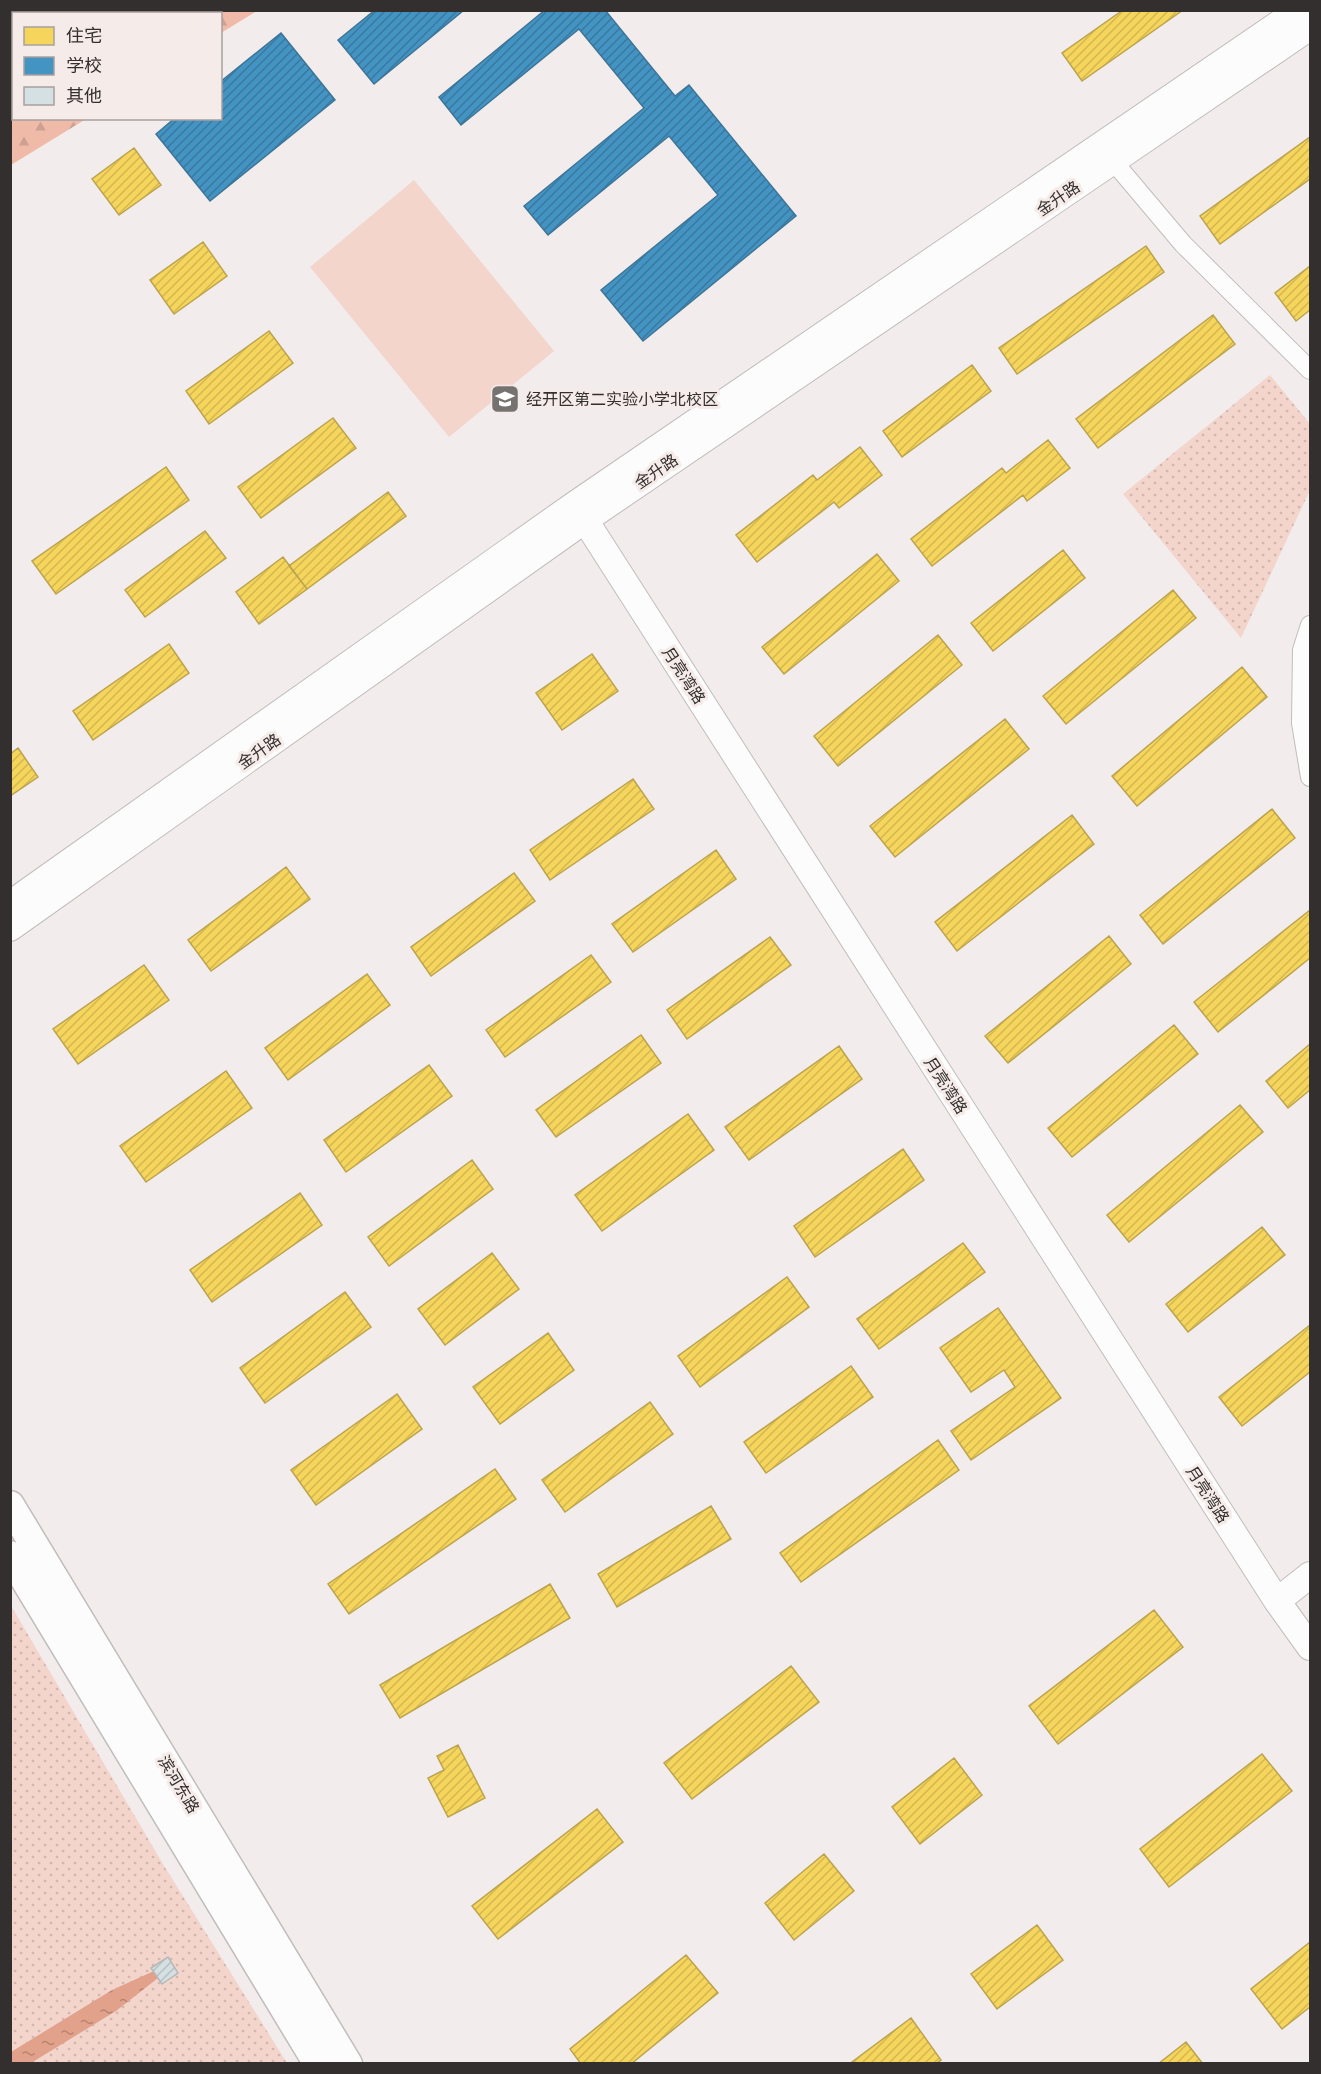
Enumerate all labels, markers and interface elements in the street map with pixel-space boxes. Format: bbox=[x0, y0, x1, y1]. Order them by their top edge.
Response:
legend bbox=[12, 12, 222, 120]
text: 住宅 bbox=[66, 25, 102, 46]
text: 学校 bbox=[66, 55, 102, 76]
text: 其他 bbox=[66, 85, 102, 106]
street label: 金升路 bbox=[1033, 176, 1083, 220]
school or university icon: 经开区第二实验小学北校区 bbox=[489, 383, 521, 415]
place label: 经开区第二实验小学北校区 bbox=[526, 389, 718, 409]
street label: 金升路 bbox=[631, 449, 681, 493]
street label: 月亮湾路 bbox=[658, 643, 710, 707]
street label: 金升路 bbox=[234, 729, 284, 773]
street label: 月亮湾路 bbox=[920, 1053, 972, 1117]
street label: 月亮湾路 bbox=[1182, 1462, 1234, 1526]
street label: 滨河东路 bbox=[154, 1751, 204, 1817]

